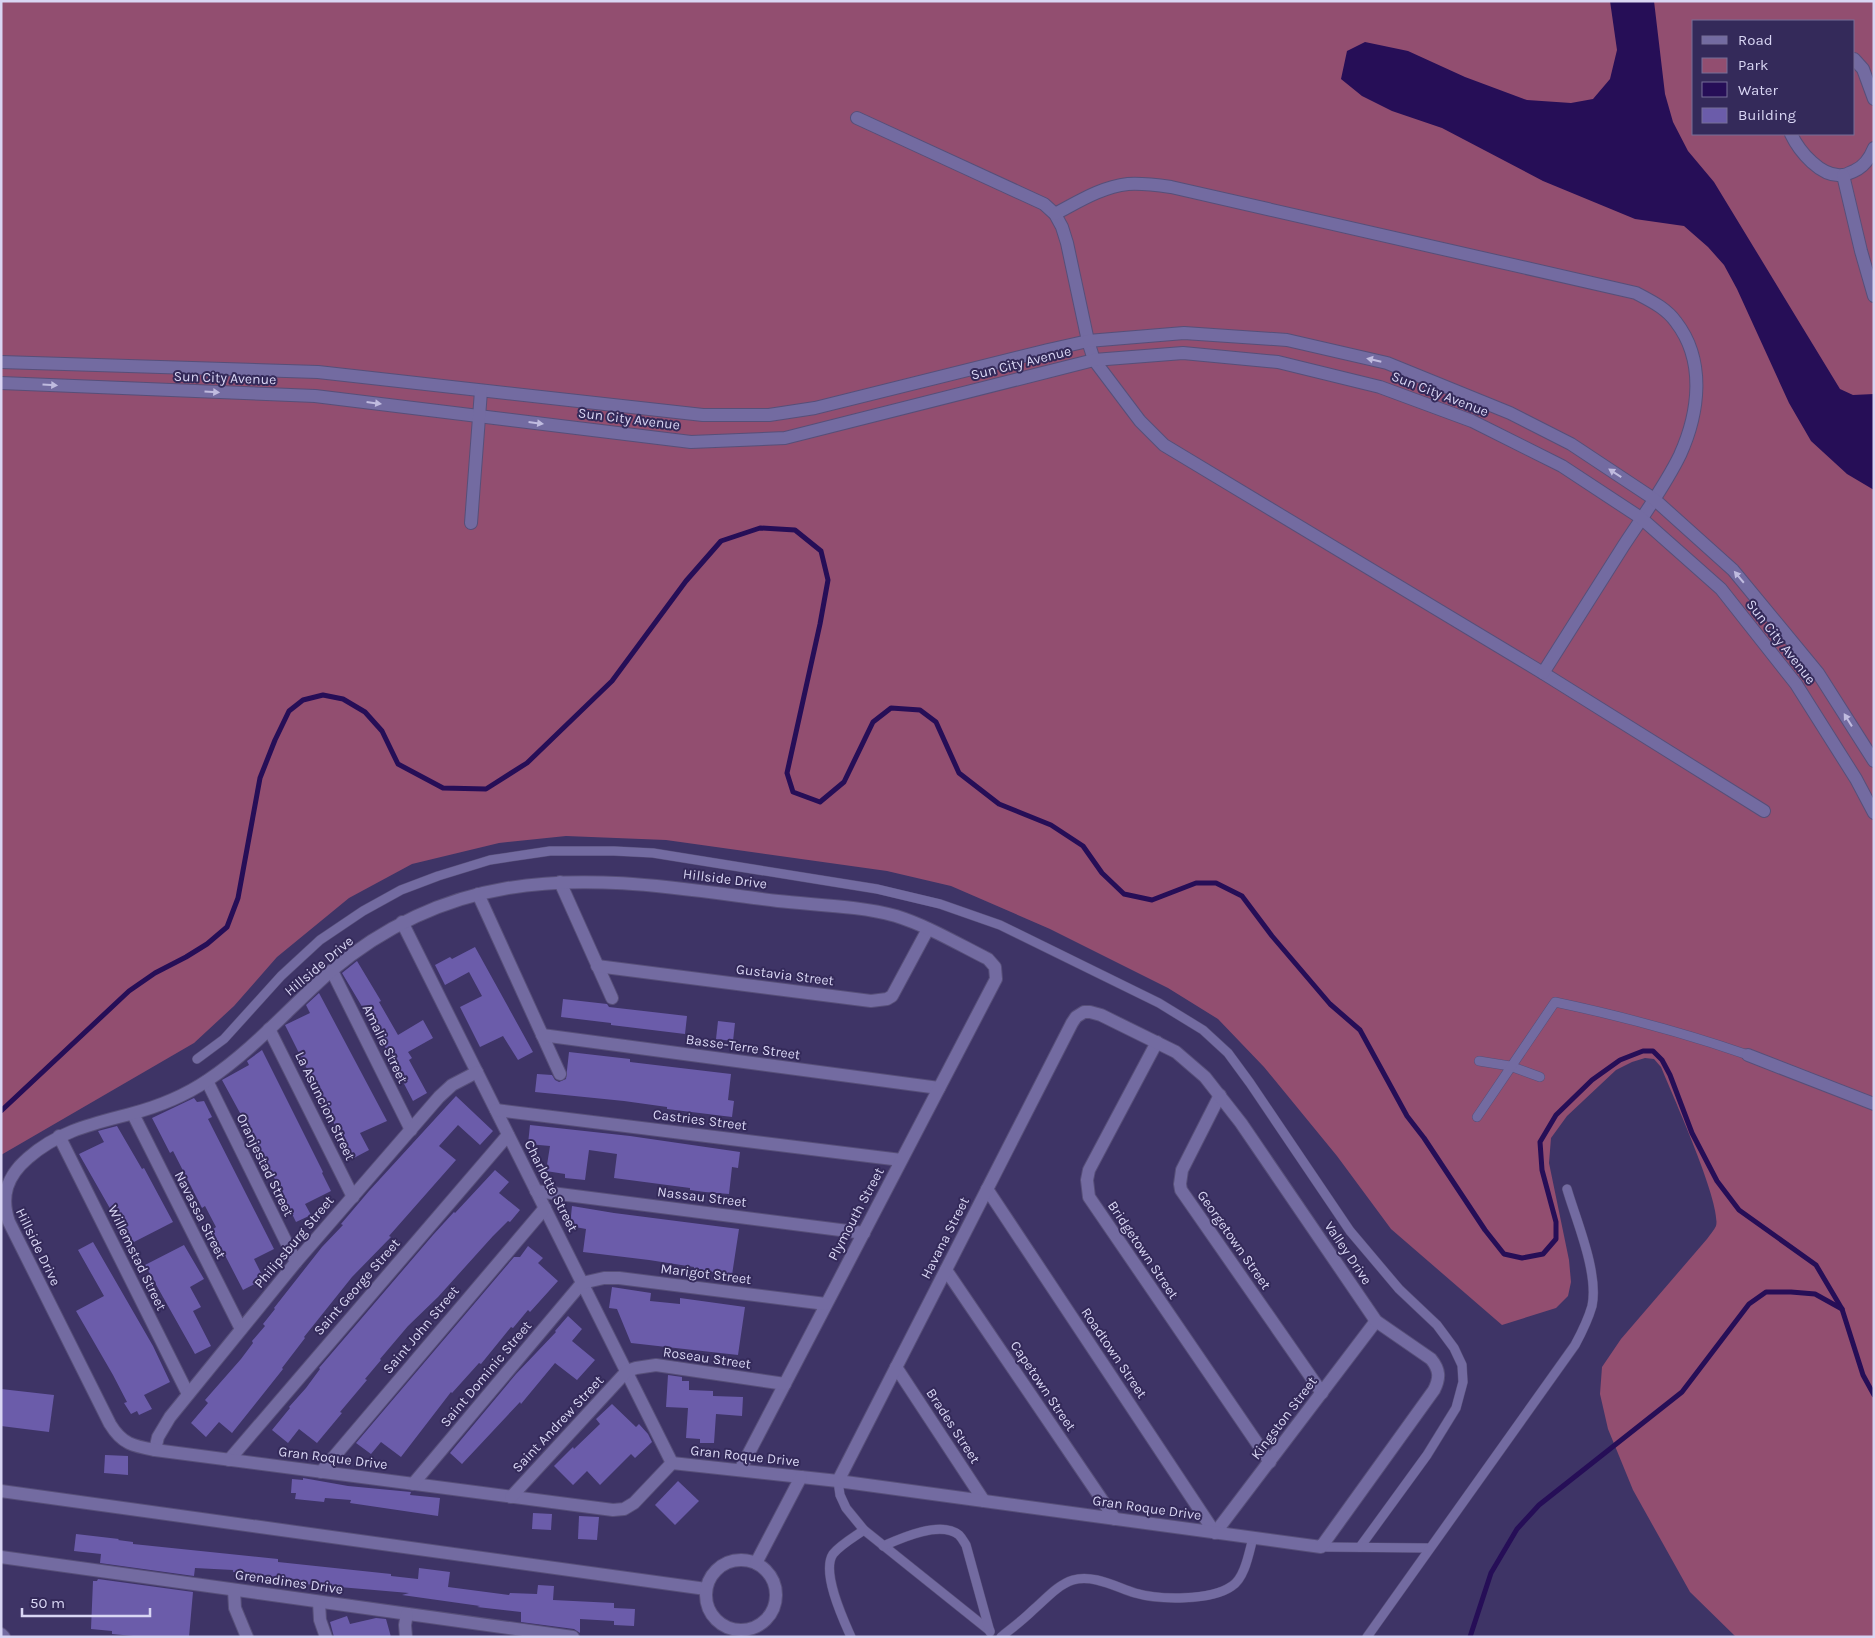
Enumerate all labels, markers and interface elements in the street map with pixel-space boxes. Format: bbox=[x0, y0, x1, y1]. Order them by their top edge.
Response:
legend bbox=[1692, 20, 1855, 135]
text: Road bbox=[1738, 31, 1773, 49]
text: Park bbox=[1738, 56, 1768, 74]
text: Water bbox=[1738, 81, 1779, 99]
text: Building bbox=[1738, 106, 1796, 124]
street label: Sun City Avenue bbox=[969, 342, 1073, 384]
one-way arrow bbox=[1366, 356, 1381, 364]
street label: Sun City Avenue bbox=[173, 368, 277, 388]
street label: Sun City Avenue bbox=[1389, 368, 1491, 420]
one-way arrow bbox=[42, 381, 58, 389]
one-way arrow bbox=[205, 388, 221, 396]
one-way arrow bbox=[367, 400, 383, 408]
street label: Sun City Avenue bbox=[577, 404, 681, 434]
one-way arrow bbox=[528, 419, 544, 427]
one-way arrow bbox=[1608, 468, 1622, 478]
one-way arrow bbox=[1733, 571, 1744, 584]
street label: Sun City Avenue bbox=[1743, 596, 1819, 688]
one-way arrow bbox=[1843, 714, 1852, 727]
street label: Hillside Drive bbox=[682, 865, 768, 893]
street label: Hillside Drive bbox=[281, 932, 357, 1000]
street label: Gustavia Street bbox=[735, 961, 835, 989]
street label: Amalie Street bbox=[359, 1002, 411, 1086]
street label: Basse-Terre Street bbox=[685, 1031, 801, 1063]
street label: La Asuncion Street bbox=[291, 1049, 359, 1163]
street label: Castries Street bbox=[652, 1106, 748, 1134]
street label: Oranjestad Street bbox=[233, 1111, 297, 1219]
street label: Charlotte Street bbox=[521, 1137, 581, 1235]
street label: Plymouth Street bbox=[824, 1165, 888, 1263]
street label: Navassa Street bbox=[171, 1168, 229, 1262]
street label: Nassau Street bbox=[656, 1183, 748, 1211]
street label: Georgetown Street bbox=[1193, 1187, 1275, 1293]
street label: Philipsburg Street bbox=[250, 1192, 338, 1292]
street label: Havana Street bbox=[917, 1194, 973, 1282]
street label: Bridgetown Street bbox=[1104, 1198, 1182, 1302]
street label: Willemstad Street bbox=[104, 1203, 170, 1313]
street label: Hillside Drive bbox=[12, 1205, 64, 1289]
street label: Valley Drive bbox=[1321, 1218, 1375, 1288]
street label: Saint George Street bbox=[310, 1235, 404, 1339]
street label: Marigot Street bbox=[660, 1260, 752, 1288]
street label: Saint John Street bbox=[379, 1283, 463, 1377]
street label: Roadtown Street bbox=[1077, 1305, 1151, 1401]
street label: Saint Dominic Street bbox=[437, 1318, 535, 1430]
street label: Capetown Street bbox=[1007, 1338, 1079, 1434]
street label: Roseau Street bbox=[662, 1343, 752, 1373]
street label: Saint Andrew Street bbox=[509, 1372, 607, 1476]
street label: Kingston Street bbox=[1247, 1373, 1321, 1463]
street label: Brades Street bbox=[922, 1385, 984, 1467]
street label: Gran Roque Drive bbox=[690, 1442, 800, 1470]
street label: Gran Roque Drive bbox=[278, 1443, 388, 1473]
street label: Gran Roque Drive bbox=[1092, 1492, 1202, 1524]
street label: Grenadines Drive bbox=[234, 1566, 344, 1598]
scale bar bbox=[22, 1586, 150, 1618]
text: 50 m bbox=[30, 1594, 65, 1612]

